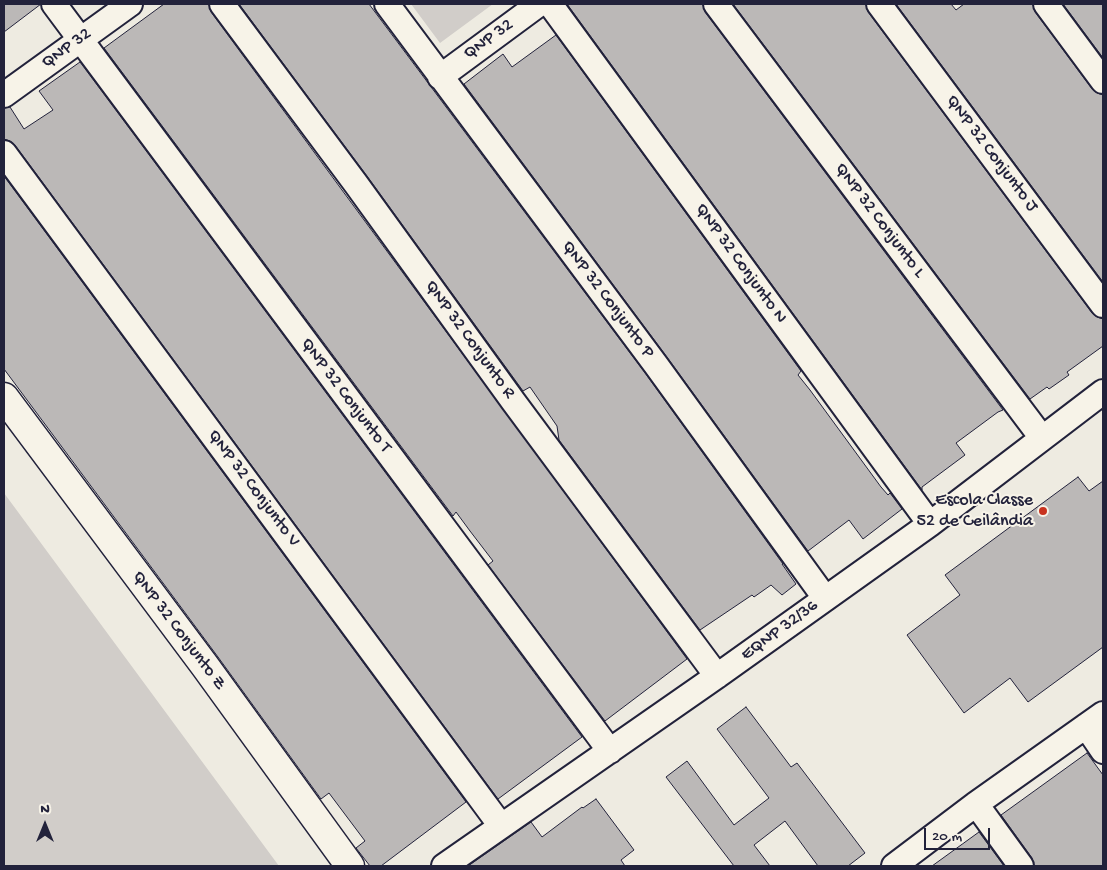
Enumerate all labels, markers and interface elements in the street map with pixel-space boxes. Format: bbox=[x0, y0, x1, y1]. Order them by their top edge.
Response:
street label: QNP 32 bbox=[460, 15, 518, 65]
street label: QNP 32 bbox=[38, 24, 96, 74]
street label: QNP 32 Conjunto J bbox=[940, 91, 1042, 217]
street label: QNP 32 Conjunto L bbox=[829, 159, 929, 283]
street label: QNP 32 Conjunto N bbox=[689, 200, 791, 328]
street label: QNP 32 Conjunto P bbox=[556, 237, 658, 363]
street label: QNP 32 Conjunto R bbox=[419, 277, 519, 403]
street label: QNP 32 Conjunto T bbox=[295, 334, 395, 458]
street label: QNP 32 Conjunto V bbox=[202, 426, 304, 552]
place label: Escola Classe 52 de Ceilândia bbox=[916, 490, 1033, 532]
marker: Escola Classe 52 de Ceilândia bbox=[1037, 505, 1049, 517]
street label: QNP 32 Conjunto Z bbox=[126, 567, 230, 695]
street label: EQNP 32/36 bbox=[737, 596, 823, 666]
north arrow bbox=[20, 800, 70, 850]
text: N bbox=[40, 801, 50, 818]
scale bar bbox=[927, 818, 993, 850]
text: 20 m bbox=[932, 828, 962, 846]

